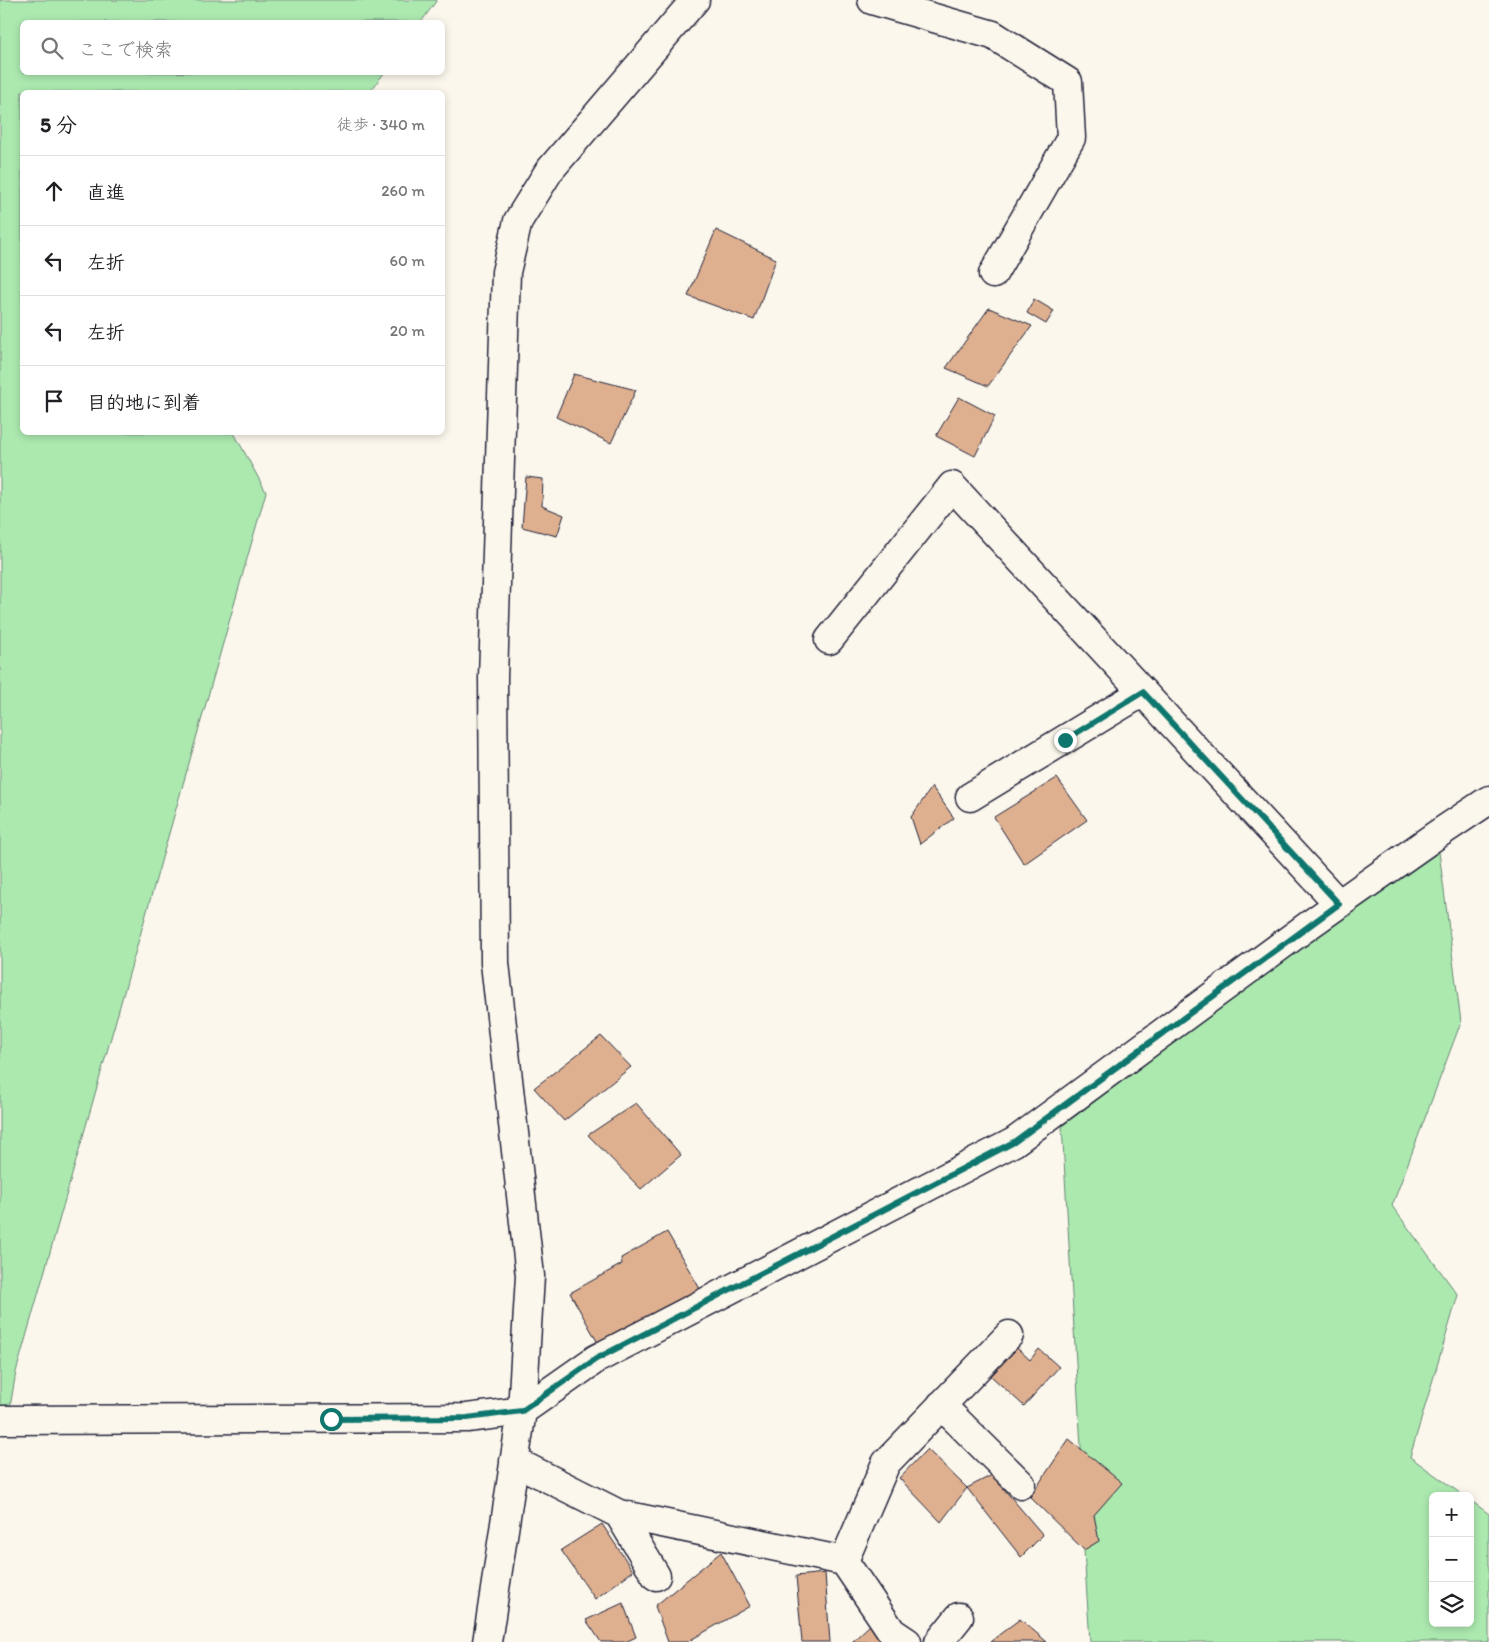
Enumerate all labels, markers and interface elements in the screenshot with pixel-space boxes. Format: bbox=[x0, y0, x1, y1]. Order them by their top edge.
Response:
search box bbox=[20, 20, 445, 75]
icon: search bbox=[38, 34, 66, 62]
text: ここで検索 bbox=[78, 38, 173, 61]
text: 5 分 bbox=[40, 112, 77, 137]
text: 徒歩 · 340 m bbox=[337, 115, 425, 134]
icon: ahead bbox=[40, 177, 68, 205]
text: 直進 bbox=[87, 181, 125, 204]
text: 260 m bbox=[381, 181, 425, 200]
icon: left bbox=[40, 247, 68, 275]
text: 左折 bbox=[87, 251, 125, 274]
text: 60 m bbox=[390, 251, 425, 270]
icon: left bbox=[40, 317, 68, 345]
text: 左折 bbox=[87, 321, 125, 344]
text: 20 m bbox=[390, 321, 425, 340]
icon: arrive bbox=[40, 387, 68, 415]
text: 目的地に到着 bbox=[87, 391, 201, 414]
route end bbox=[1054, 729, 1077, 752]
route start bbox=[320, 1408, 343, 1431]
map controls bbox=[1429, 1492, 1474, 1627]
button: + bbox=[1429, 1492, 1474, 1537]
button: − bbox=[1429, 1537, 1474, 1582]
button: layers bbox=[1429, 1582, 1474, 1627]

